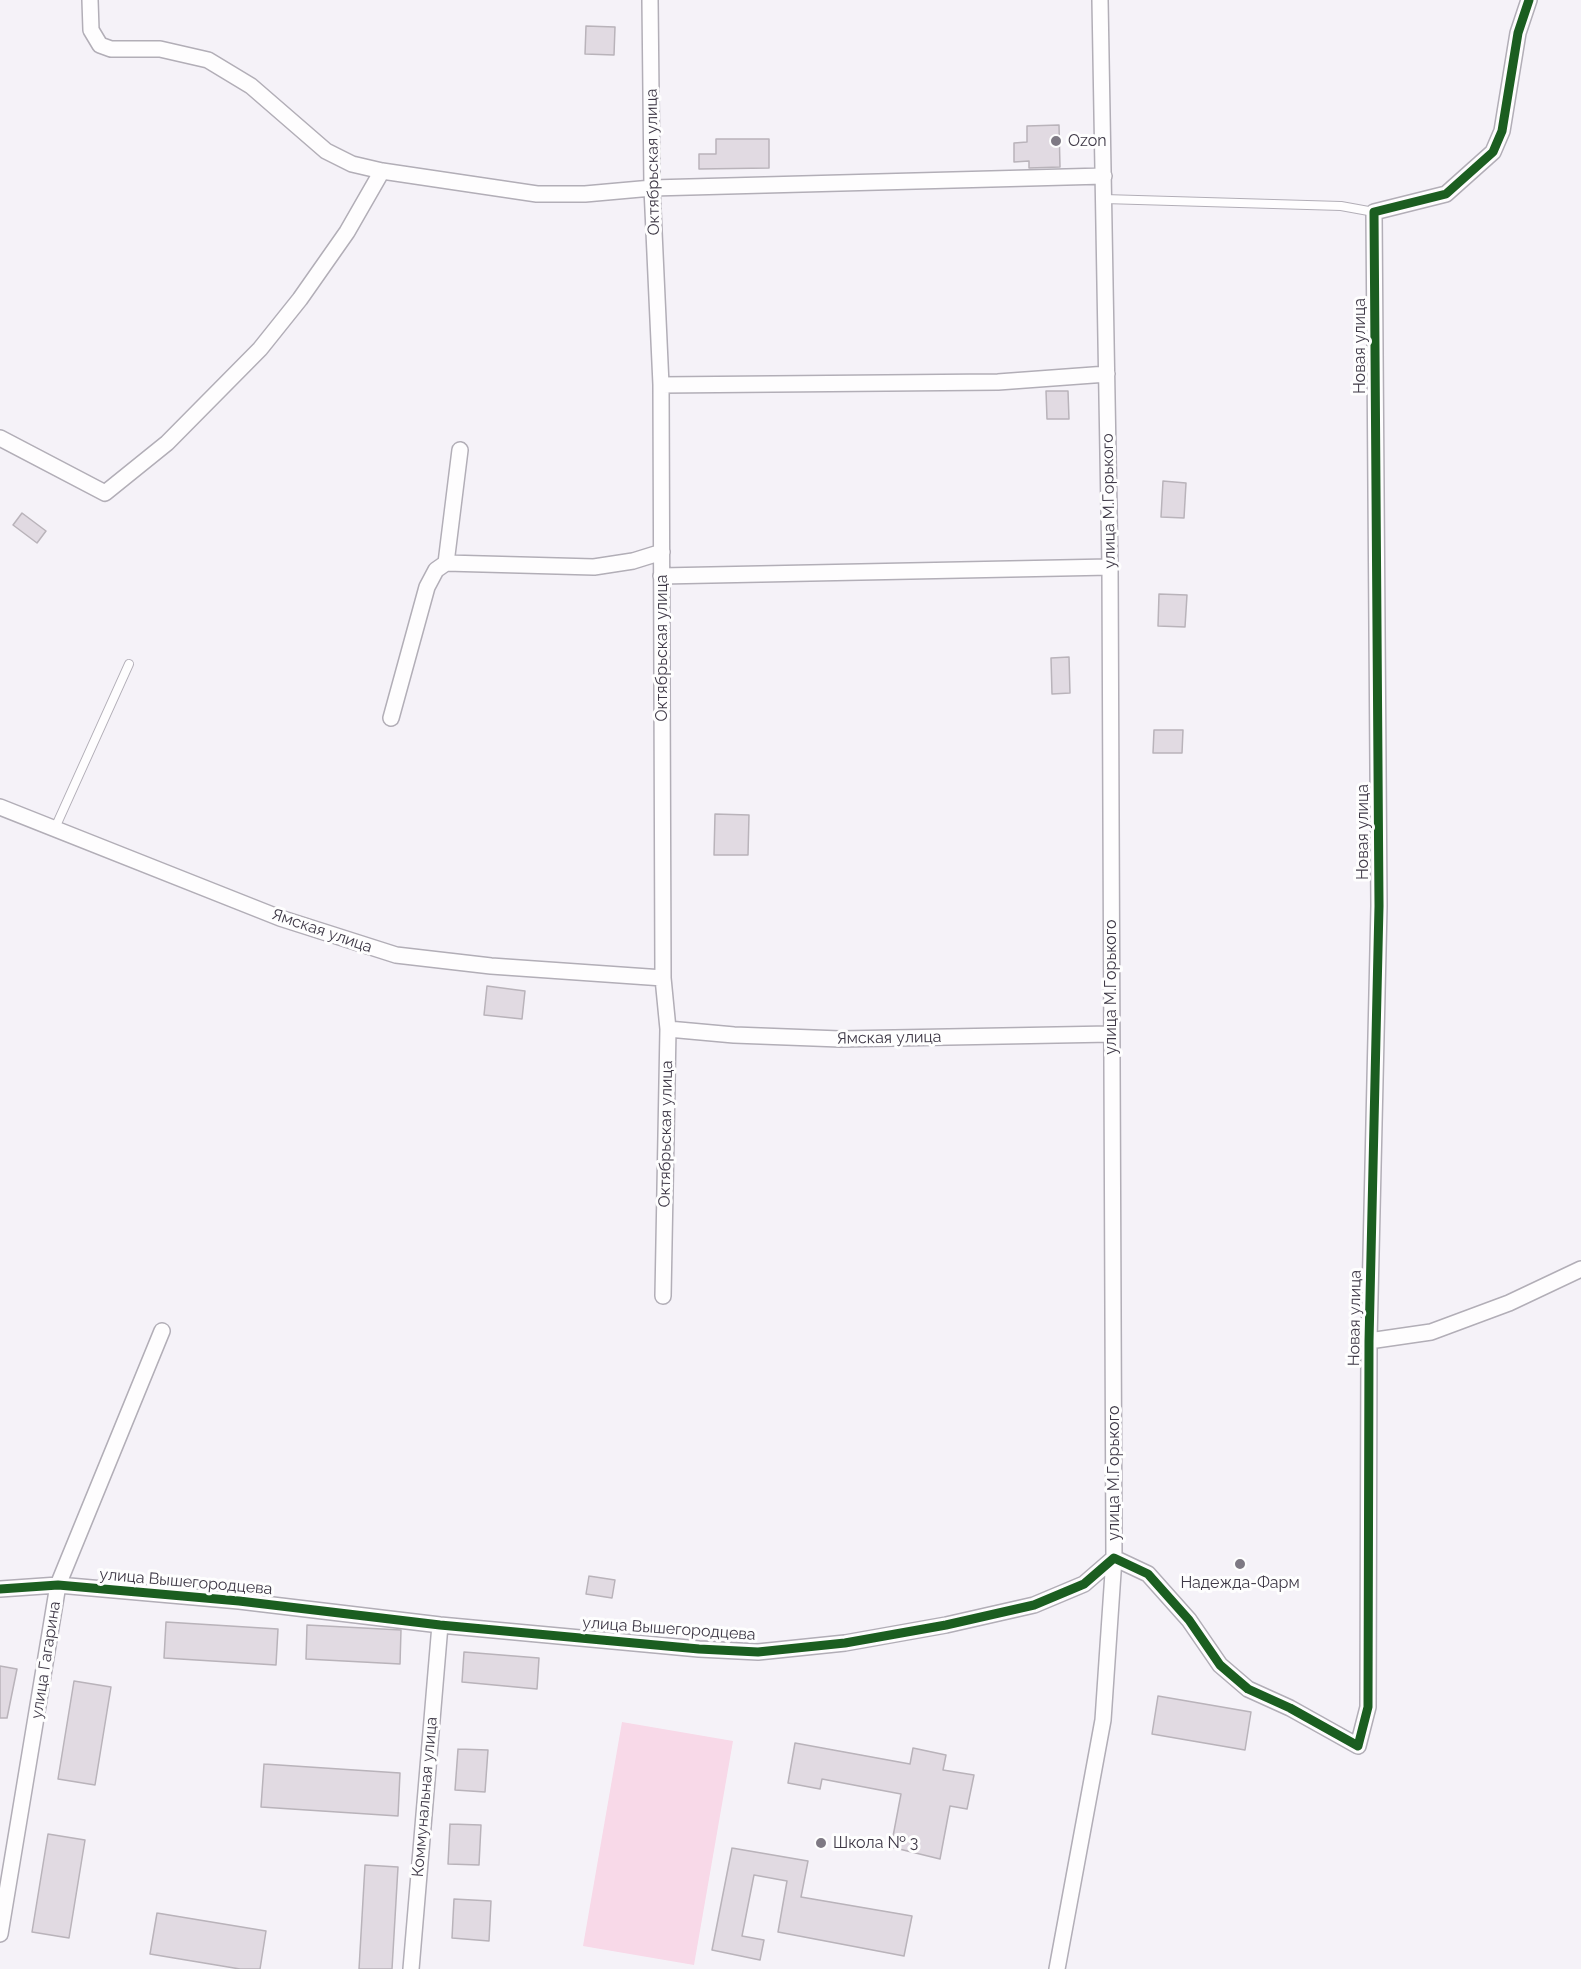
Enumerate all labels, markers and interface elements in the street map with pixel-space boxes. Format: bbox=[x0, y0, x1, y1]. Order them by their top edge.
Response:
street label: Октябрьская улица bbox=[642, 88, 664, 236]
place label: Ozon bbox=[1068, 131, 1107, 151]
marker: Ozon bbox=[1049, 134, 1063, 148]
street label: Новая улица bbox=[1350, 298, 1370, 394]
street label: улица М.Горького bbox=[1098, 433, 1120, 569]
street label: Октябрьская улица bbox=[652, 575, 672, 721]
street label: Новая улица bbox=[1353, 784, 1373, 880]
street label: Ямская улица bbox=[269, 905, 375, 957]
street label: улица М.Горького bbox=[1101, 919, 1121, 1055]
street label: Ямская улица bbox=[836, 1027, 942, 1049]
street label: Октябрьская улица bbox=[655, 1060, 677, 1208]
street label: Новая улица bbox=[1345, 1270, 1365, 1366]
street label: улица М.Горького bbox=[1104, 1405, 1124, 1541]
marker: Надежда-Фарм bbox=[1233, 1557, 1247, 1571]
street label: улица Вышегородцева bbox=[99, 1565, 273, 1599]
place label: Надежда-Фарм bbox=[1180, 1573, 1300, 1593]
street label: улица Гагарина bbox=[27, 1600, 65, 1720]
street label: улица Вышегородцева bbox=[582, 1613, 756, 1645]
street label: Коммунальная улица bbox=[408, 1716, 442, 1878]
place label: Школа № 3 bbox=[833, 1833, 918, 1853]
marker: Школа № 3 bbox=[814, 1836, 828, 1850]

